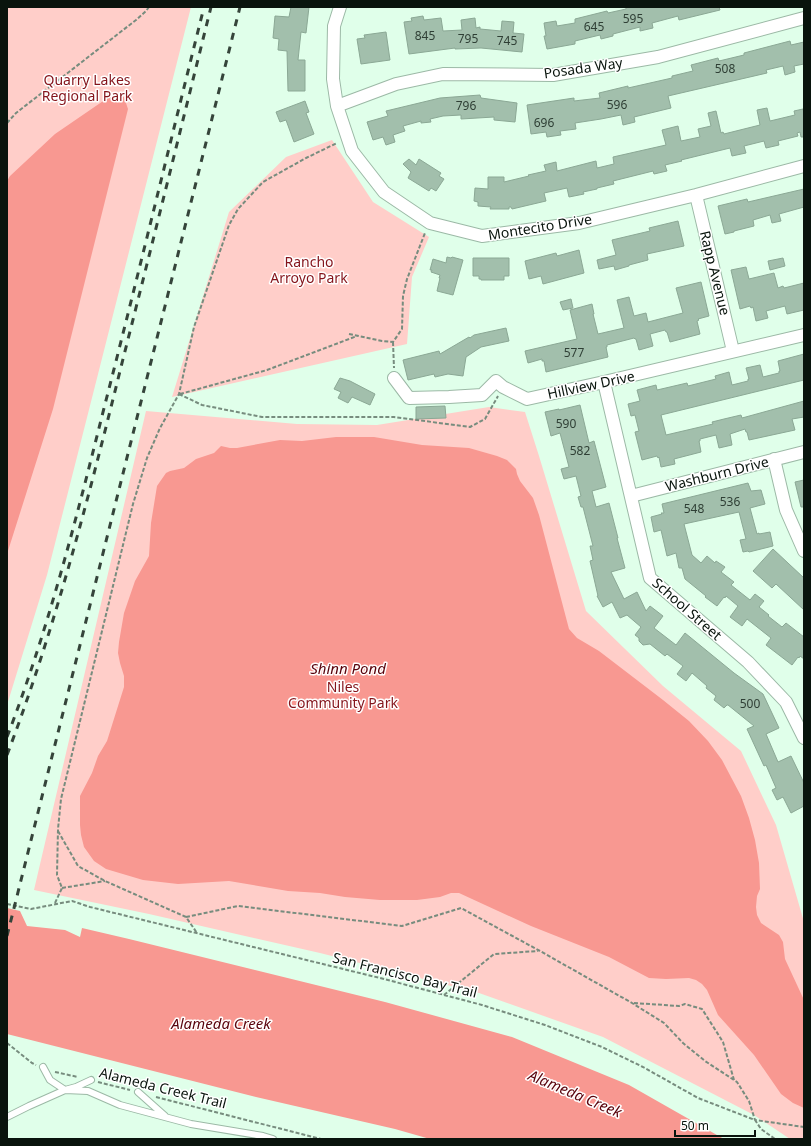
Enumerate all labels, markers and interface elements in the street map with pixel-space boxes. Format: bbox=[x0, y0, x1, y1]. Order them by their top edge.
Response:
house number: 595 bbox=[623, 10, 643, 27]
house number: 645 bbox=[584, 18, 604, 35]
house number: 845 bbox=[415, 27, 435, 44]
house number: 795 bbox=[458, 30, 478, 47]
house number: 745 bbox=[497, 32, 517, 49]
street label: Posada Way bbox=[542, 52, 624, 82]
house number: 508 bbox=[715, 60, 735, 77]
park label: Quarry Lakes Regional Park bbox=[42, 70, 133, 105]
house number: 596 bbox=[607, 96, 627, 113]
house number: 796 bbox=[456, 97, 476, 114]
house number: 696 bbox=[534, 114, 554, 131]
street label: Montecito Drive bbox=[487, 209, 593, 244]
street label: Rapp Avenue bbox=[696, 229, 735, 317]
park label: Rancho Arroyo Park bbox=[270, 252, 348, 287]
house number: 577 bbox=[564, 344, 584, 361]
street label: Hillview Drive bbox=[545, 366, 636, 403]
house number: 590 bbox=[556, 415, 576, 432]
house number: 582 bbox=[570, 442, 590, 459]
street label: Washburn Drive bbox=[663, 451, 771, 496]
house number: 536 bbox=[720, 493, 740, 510]
house number: 548 bbox=[684, 500, 704, 517]
street label: School Street bbox=[649, 573, 726, 644]
water label: Shinn Pond bbox=[310, 658, 386, 678]
park label: Niles Community Park bbox=[288, 677, 398, 712]
house number: 500 bbox=[740, 695, 760, 712]
street label: San Francisco Bay Trail bbox=[331, 947, 479, 1002]
water label: Alameda Creek bbox=[170, 1013, 271, 1033]
street label: Alameda Creek Trail bbox=[98, 1063, 229, 1113]
water label: Alameda Creek bbox=[525, 1064, 626, 1122]
scale bar bbox=[675, 1112, 755, 1138]
text: 50 m bbox=[681, 1117, 709, 1134]

